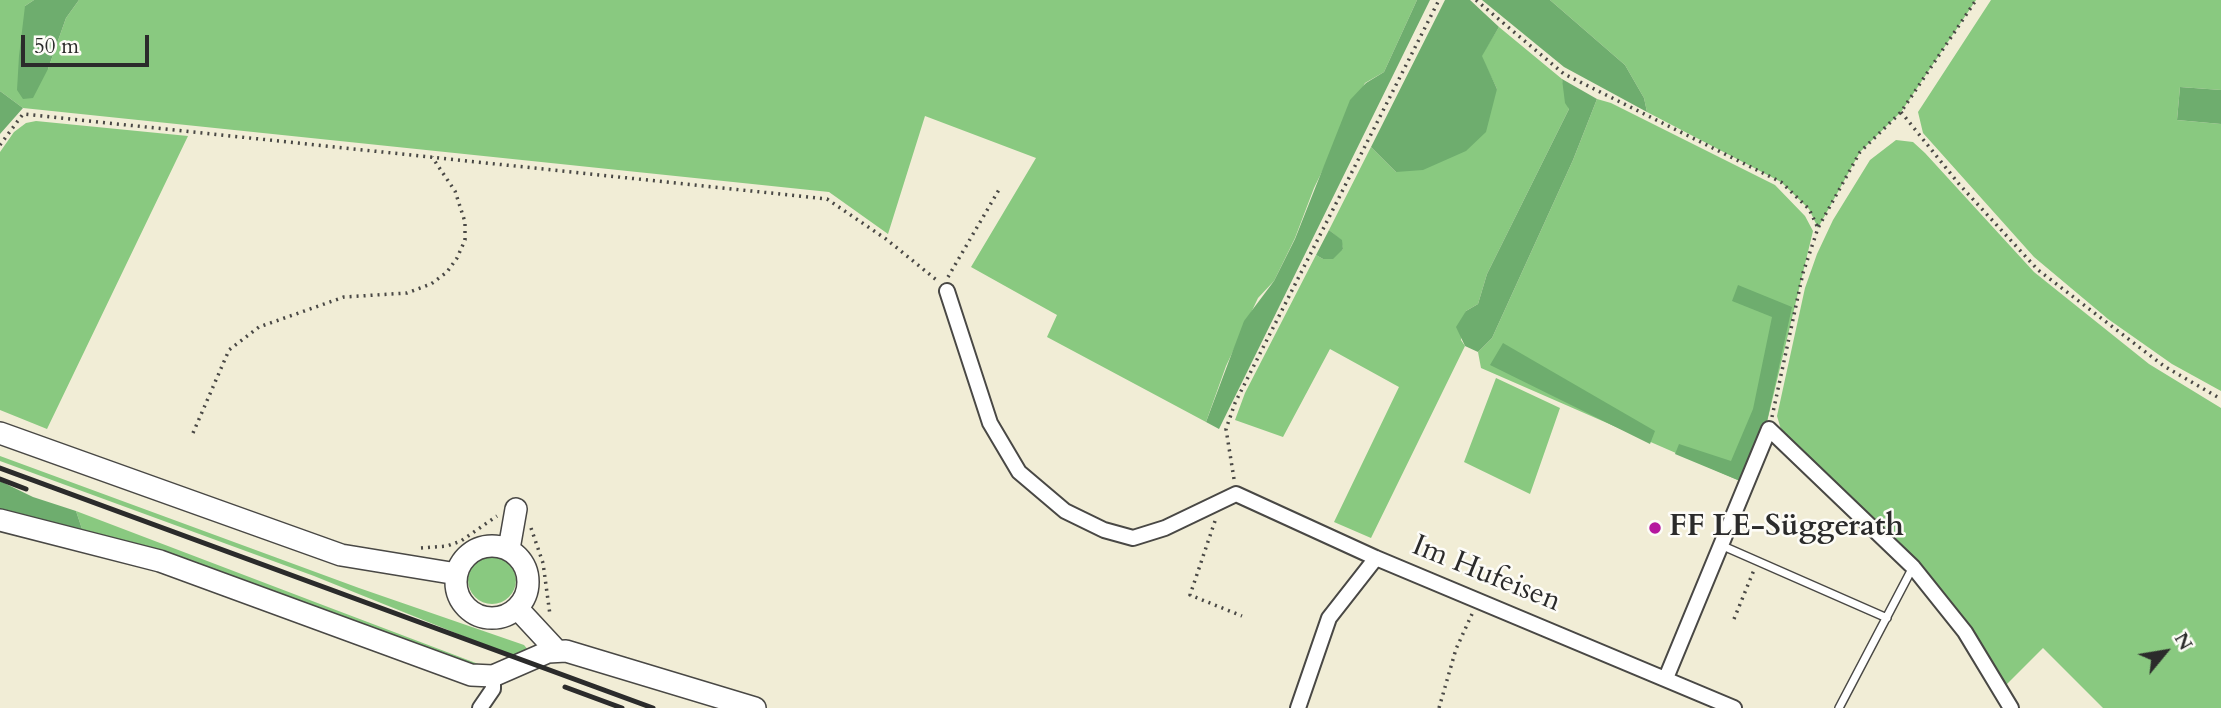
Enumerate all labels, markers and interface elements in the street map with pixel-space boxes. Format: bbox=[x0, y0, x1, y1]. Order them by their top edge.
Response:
scale bar bbox=[24, 21, 152, 65]
text: 50 m bbox=[34, 32, 79, 61]
place label: FF LE-Süggerath bbox=[1669, 510, 1904, 546]
marker: FF LE-Süggerath bbox=[1647, 520, 1663, 536]
street label: Im Hufeisen bbox=[1406, 529, 1566, 621]
north arrow bbox=[2130, 617, 2200, 687]
text: N bbox=[2168, 628, 2199, 655]

